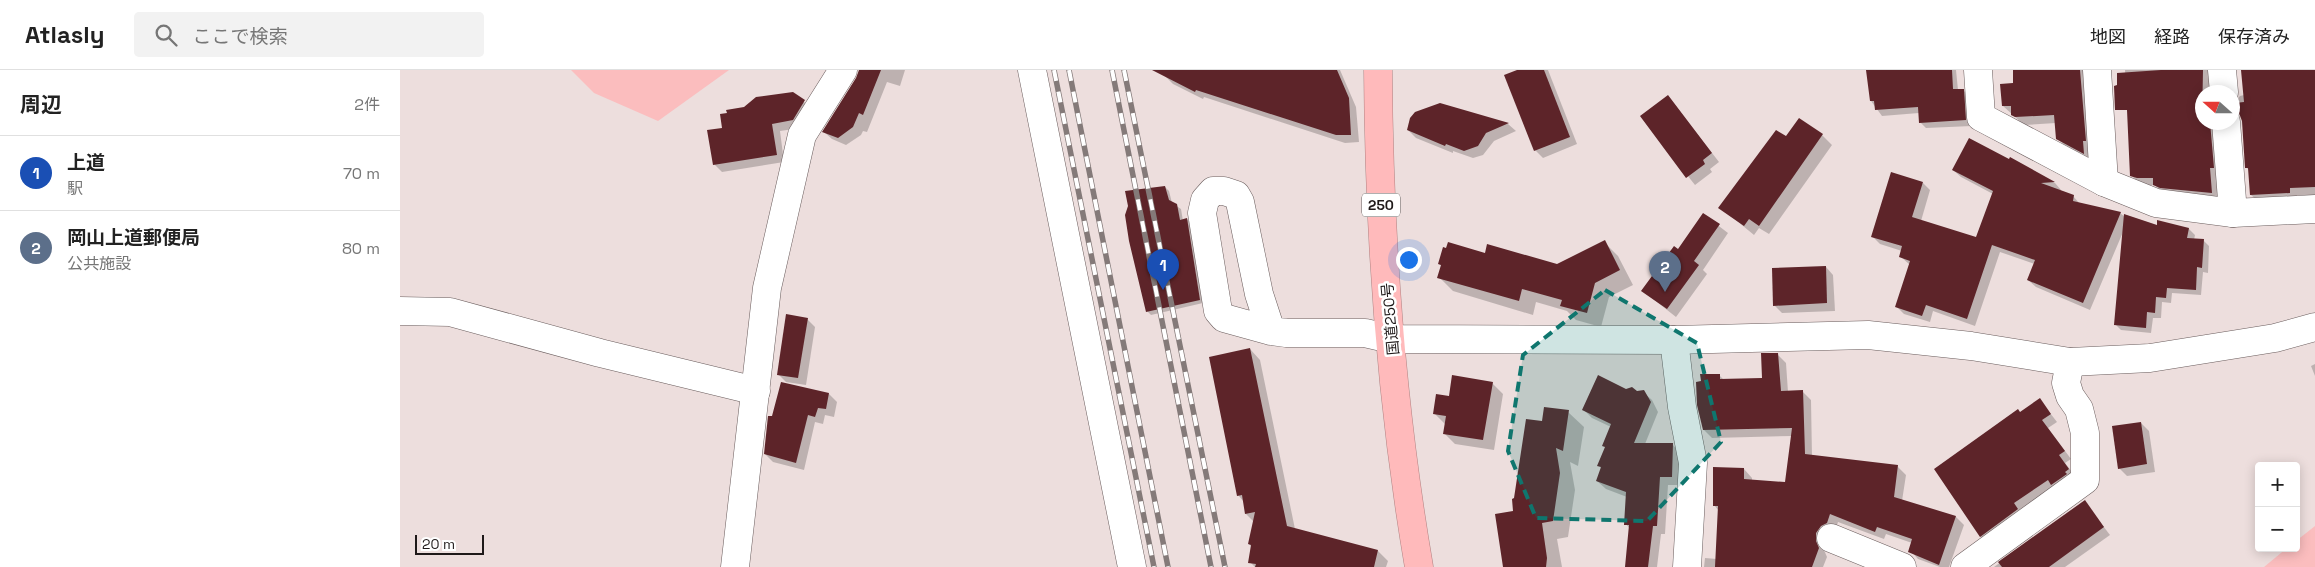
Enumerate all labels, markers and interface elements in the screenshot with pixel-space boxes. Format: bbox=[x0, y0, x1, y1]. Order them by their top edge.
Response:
search box bbox=[134, 12, 484, 57]
text: Atlasly bbox=[25, 19, 104, 50]
icon: search bbox=[152, 21, 180, 49]
text: ここで検索 bbox=[192, 24, 287, 49]
text: 地図 bbox=[2090, 25, 2126, 48]
text: 経路 bbox=[2154, 25, 2190, 48]
text: 保存済み bbox=[2218, 25, 2290, 48]
north arrow bbox=[2195, 85, 2240, 130]
text: 周辺 bbox=[20, 91, 62, 118]
text: 2件 bbox=[354, 94, 380, 115]
text: 上道 bbox=[67, 150, 105, 175]
text: 1 bbox=[32, 163, 40, 184]
text: 70 m bbox=[343, 163, 380, 184]
text: 駅 bbox=[67, 178, 83, 199]
road number: 250 bbox=[1362, 194, 1400, 216]
text: 岡山上道郵便局 bbox=[67, 225, 200, 250]
text: 2 bbox=[31, 238, 41, 259]
text: 80 m bbox=[342, 238, 380, 259]
your location bbox=[1396, 247, 1422, 273]
pin: 1 bbox=[1147, 249, 1179, 290]
pin: 2 bbox=[1649, 251, 1681, 292]
text: 公共施設 bbox=[67, 253, 131, 274]
street label: 国道250号 bbox=[1377, 282, 1403, 356]
map controls bbox=[2255, 462, 2300, 552]
button: + bbox=[2255, 462, 2300, 507]
button: − bbox=[2255, 507, 2300, 552]
scale bar bbox=[415, 532, 484, 555]
text: 20 m bbox=[422, 535, 455, 553]

